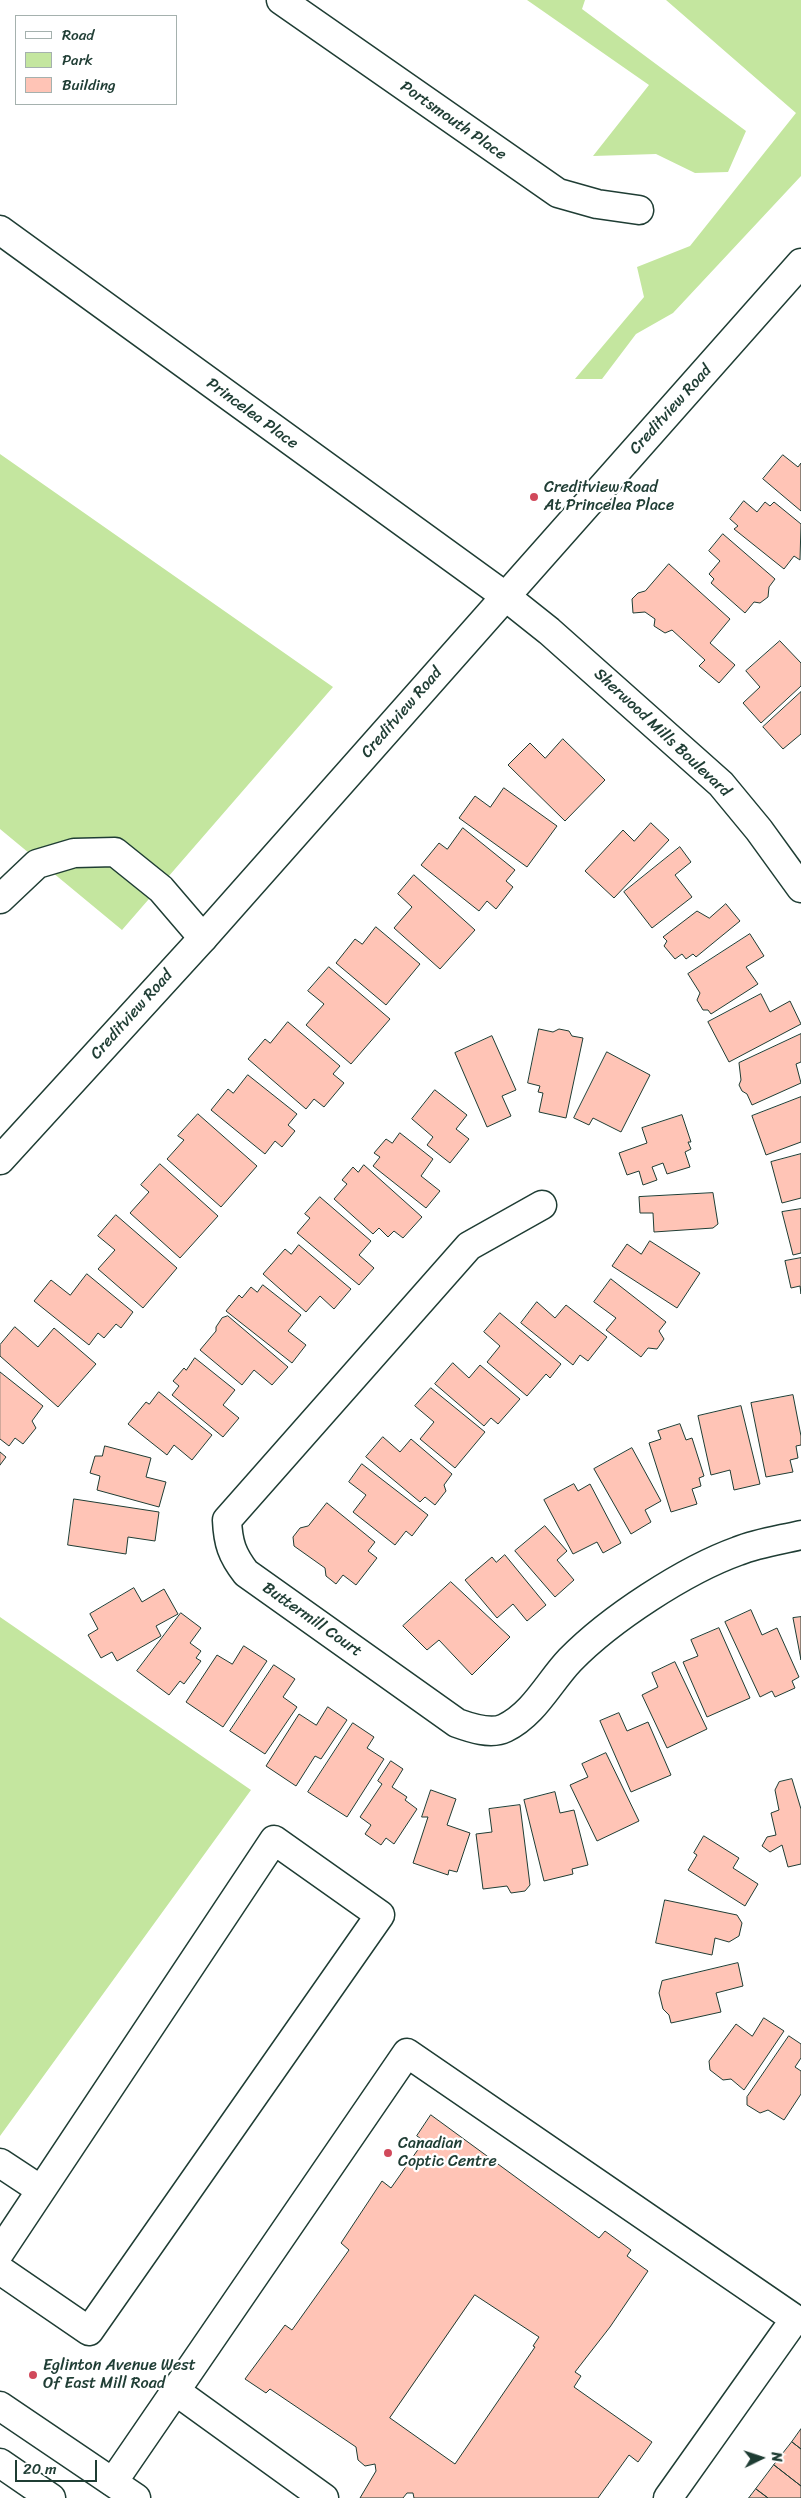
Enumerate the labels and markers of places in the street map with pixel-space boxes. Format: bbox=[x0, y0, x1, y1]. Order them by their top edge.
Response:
place label: Creditview Road At Princelea Place bbox=[544, 478, 674, 516]
marker: Creditview Road At Princelea Place bbox=[528, 491, 540, 503]
place label: Canadian Coptic Centre bbox=[398, 2134, 497, 2172]
marker: Canadian Coptic Centre bbox=[382, 2147, 394, 2159]
place label: Eglinton Avenue West Of East Mill Road bbox=[43, 2356, 196, 2394]
marker: Eglinton Avenue West Of East Mill Road bbox=[27, 2369, 39, 2381]

